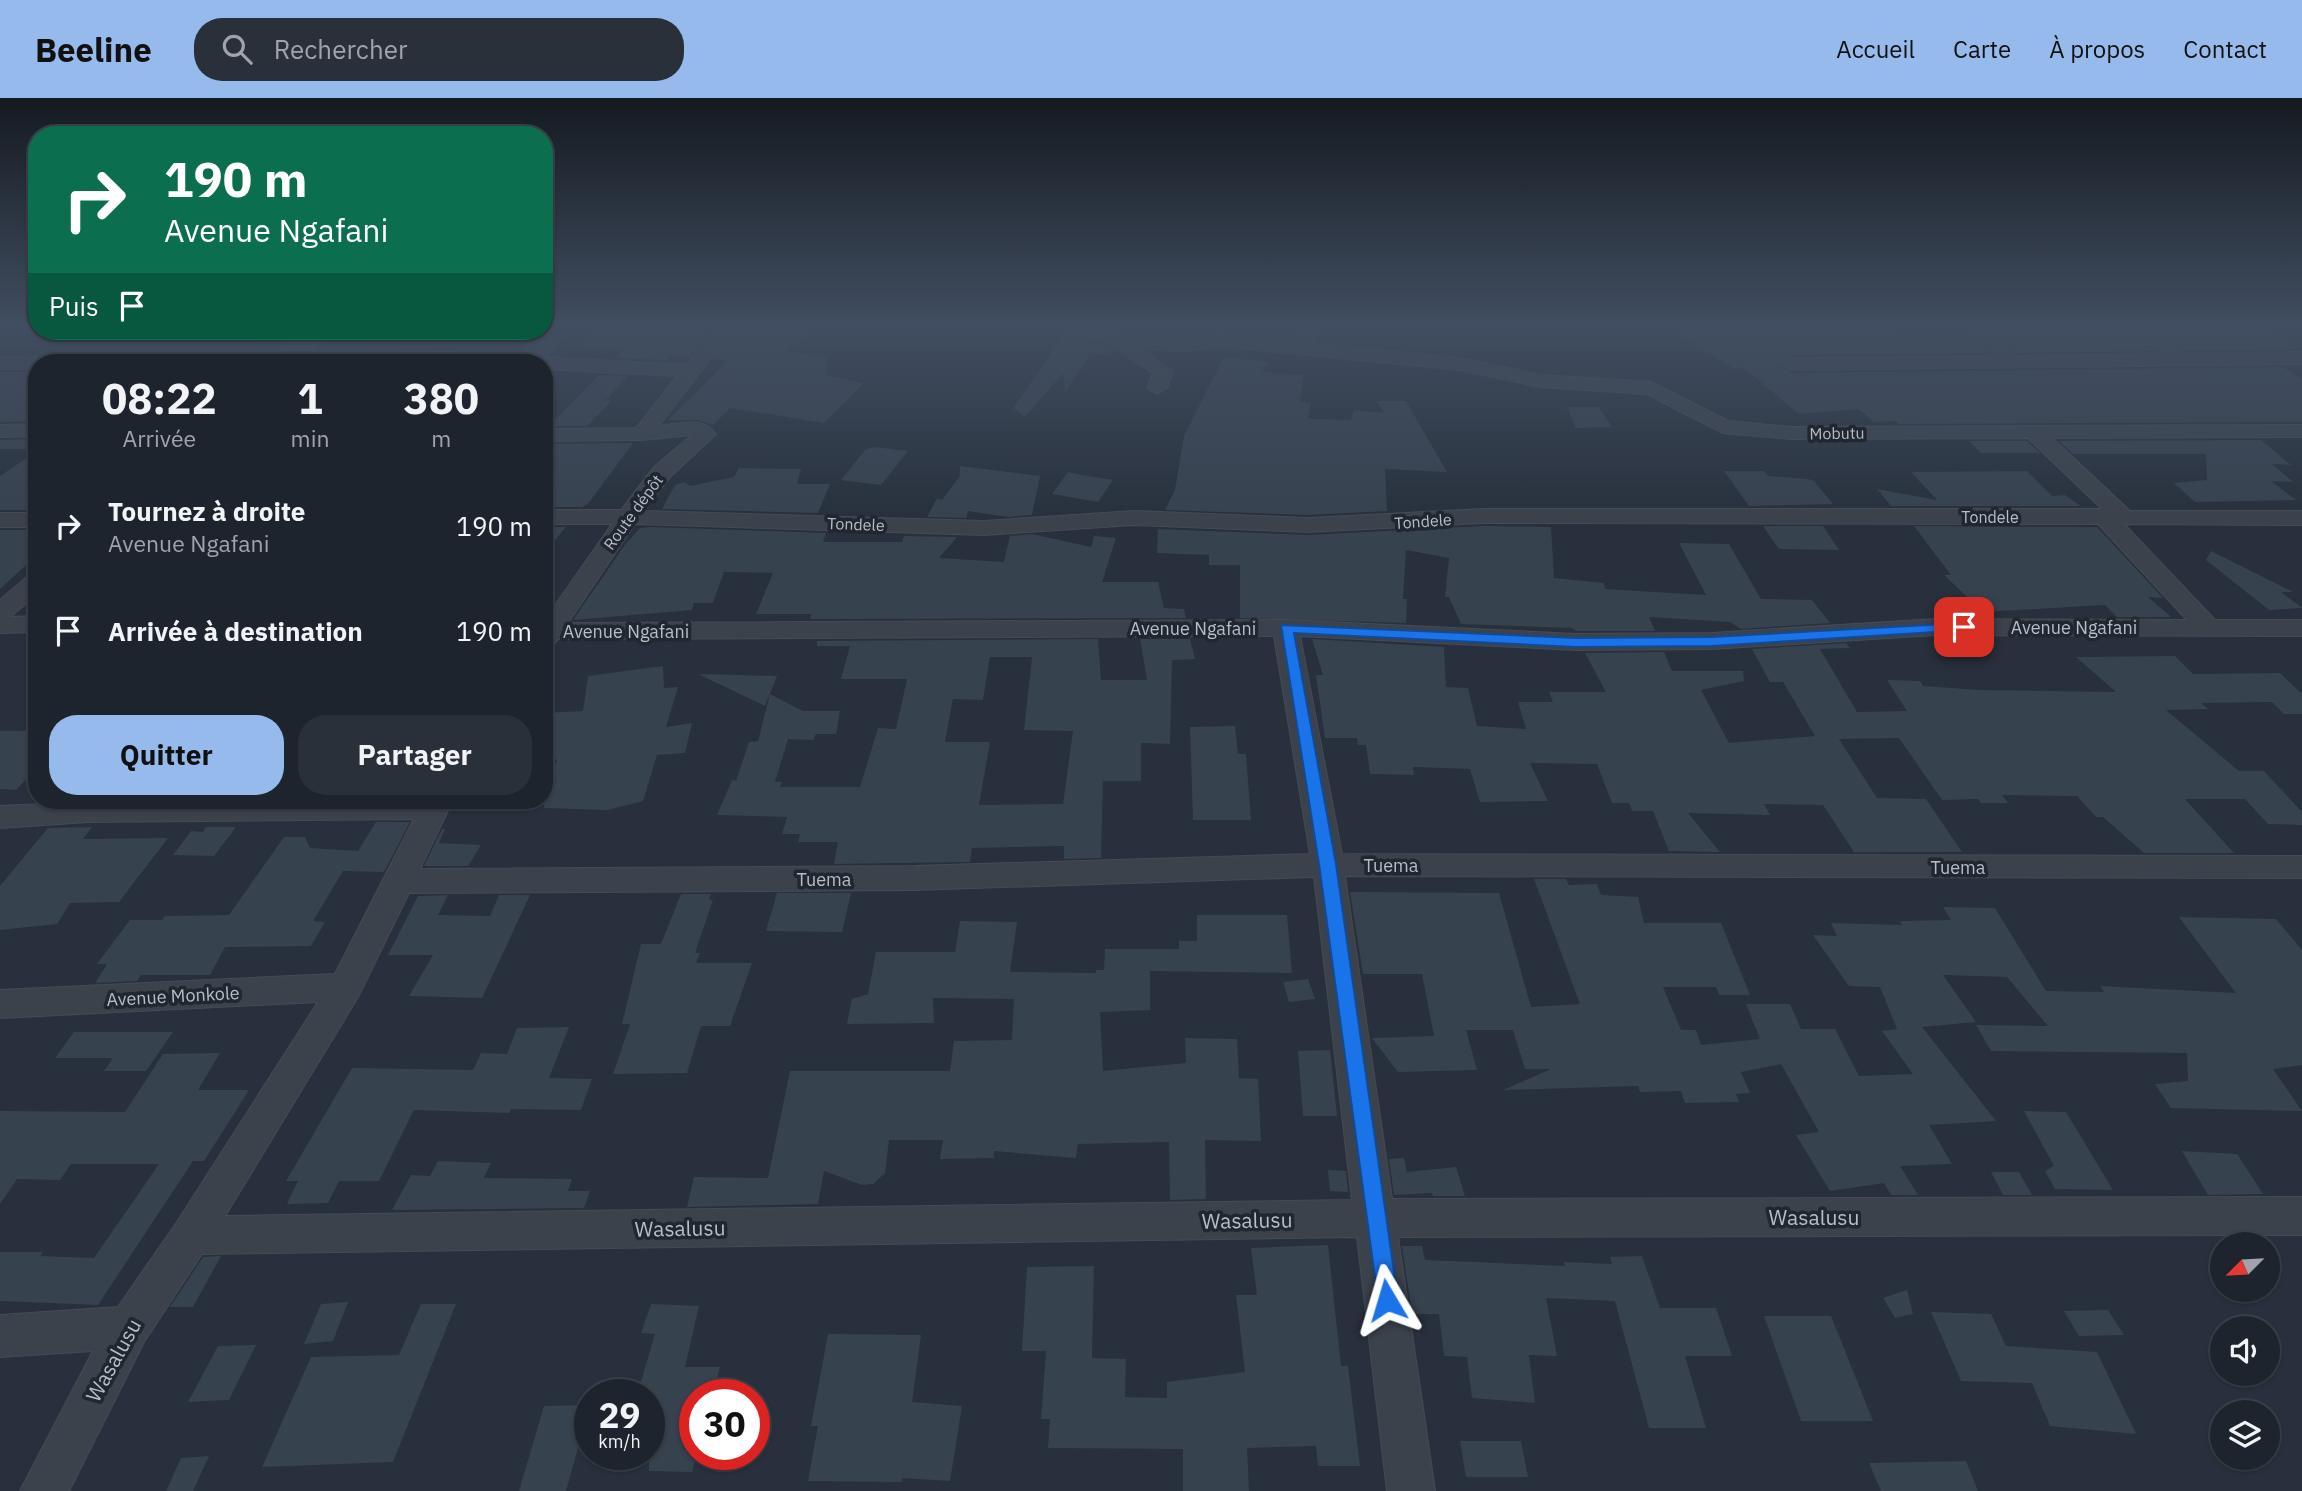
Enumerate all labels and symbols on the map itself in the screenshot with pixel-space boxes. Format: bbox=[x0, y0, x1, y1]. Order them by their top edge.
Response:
street label: Mobutu bbox=[1809, 423, 1865, 443]
street label: Route dépôt bbox=[599, 470, 667, 554]
street label: Tondele bbox=[1961, 507, 2019, 527]
street label: Tondele bbox=[1394, 509, 1453, 533]
street label: Tondele bbox=[827, 513, 885, 535]
pin bbox=[1934, 597, 1994, 657]
street label: Avenue Ngafani bbox=[2011, 616, 2137, 639]
street label: Avenue Ngafani bbox=[1130, 617, 1256, 640]
street label: Avenue Ngafani bbox=[563, 620, 689, 643]
street label: Tuema bbox=[1364, 854, 1419, 877]
street label: Tuema bbox=[1931, 856, 1986, 879]
street label: Tuema bbox=[797, 868, 852, 891]
street label: Avenue Monkole bbox=[106, 981, 240, 1011]
street label: Wasalusu bbox=[1769, 1203, 1859, 1231]
street label: Wasalusu bbox=[1201, 1205, 1293, 1235]
street label: Wasalusu bbox=[634, 1213, 726, 1243]
north arrow bbox=[2210, 1232, 2280, 1302]
position arrow bbox=[1350, 1263, 1424, 1337]
street label: Wasalusu bbox=[79, 1313, 147, 1407]
speed limit sign: 30 bbox=[679, 1379, 770, 1470]

